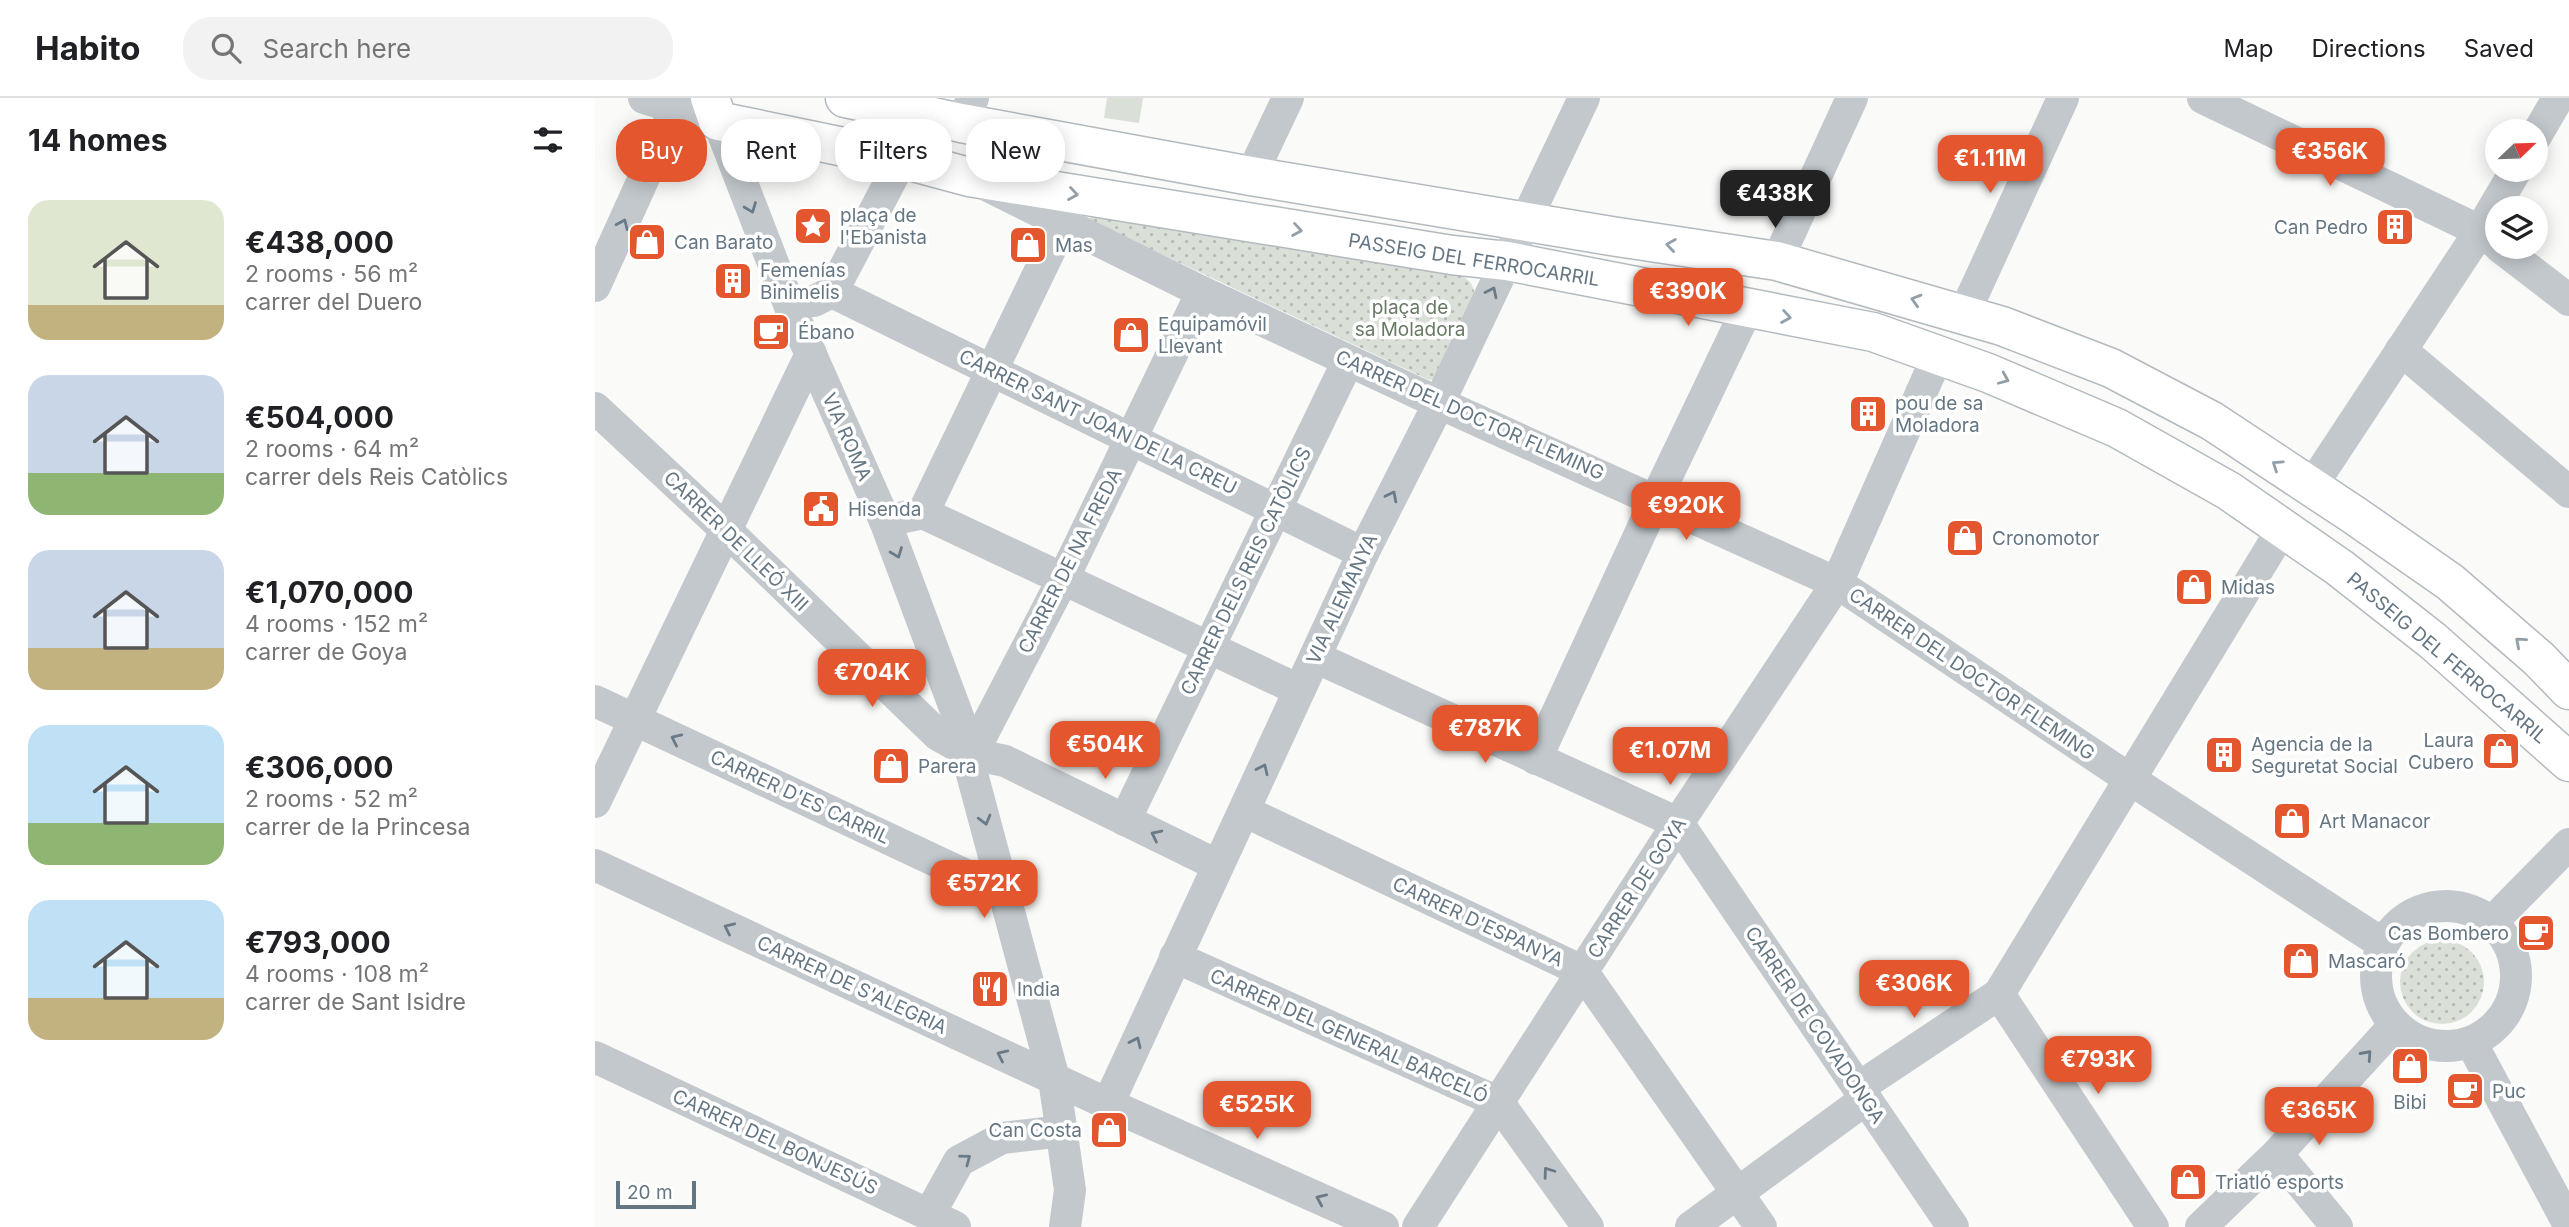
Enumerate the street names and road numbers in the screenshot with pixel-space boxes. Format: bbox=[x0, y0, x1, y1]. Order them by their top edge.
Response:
street label: PASSEIG DEL FERROCARRIL bbox=[1347, 229, 1601, 291]
street label: CARRER SANT JOAN DE LA CREU bbox=[955, 345, 1241, 499]
street label: CARRER DEL DOCTOR FLEMING bbox=[1332, 345, 1608, 485]
street label: VIA ROMA bbox=[817, 390, 877, 484]
street label: CARRER DELS REIS CATÒLICS bbox=[1176, 443, 1316, 699]
street label: CARRER DE NA FREDA bbox=[1013, 465, 1127, 657]
street label: CARRER DE LLEÓ XIII bbox=[659, 466, 813, 616]
street label: VIA ALEMANYA bbox=[1302, 530, 1382, 668]
street label: PASSEIG DEL FERROCARRIL bbox=[2342, 568, 2552, 748]
street label: CARRER DEL DOCTOR FLEMING bbox=[1845, 583, 2099, 765]
street label: CARRER D'ES CARRIL bbox=[707, 745, 893, 849]
street label: CARRER DE GOYA bbox=[1583, 813, 1691, 963]
street label: CARRER D'ESPANYA bbox=[1389, 872, 1567, 972]
street label: CARRER DE COVADONGA bbox=[1740, 922, 1890, 1128]
street label: CARRER DE S'ALEGRIA bbox=[753, 931, 951, 1039]
street label: CARRER DEL GENERAL BARCELÓ bbox=[1206, 964, 1492, 1108]
street label: CARRER DEL BONJESÚS bbox=[669, 1083, 881, 1200]

